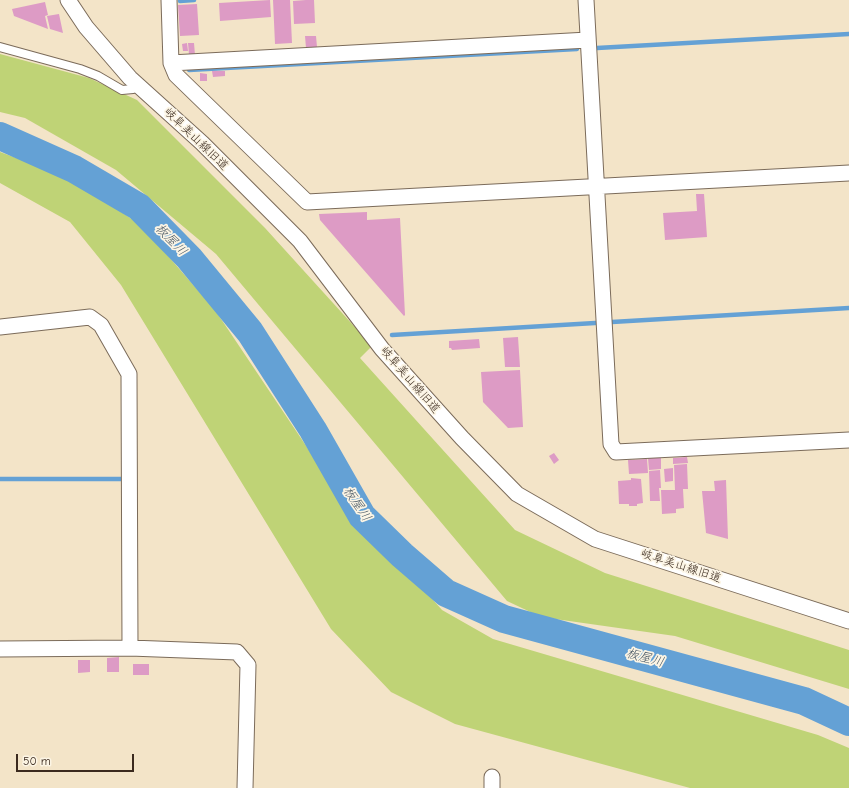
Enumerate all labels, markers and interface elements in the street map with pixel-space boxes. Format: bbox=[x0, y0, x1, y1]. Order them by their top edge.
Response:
street label: 岐阜美山線旧道 bbox=[161, 105, 231, 173]
water label: 板屋川 bbox=[152, 221, 190, 259]
street label: 岐阜美山線旧道 bbox=[377, 344, 443, 416]
water label: 板屋川 bbox=[340, 483, 374, 525]
street label: 岐阜美山線旧道 bbox=[639, 546, 723, 586]
water label: 板屋川 bbox=[624, 645, 666, 671]
scale bar bbox=[18, 746, 136, 772]
text: 50 m bbox=[23, 754, 51, 768]

